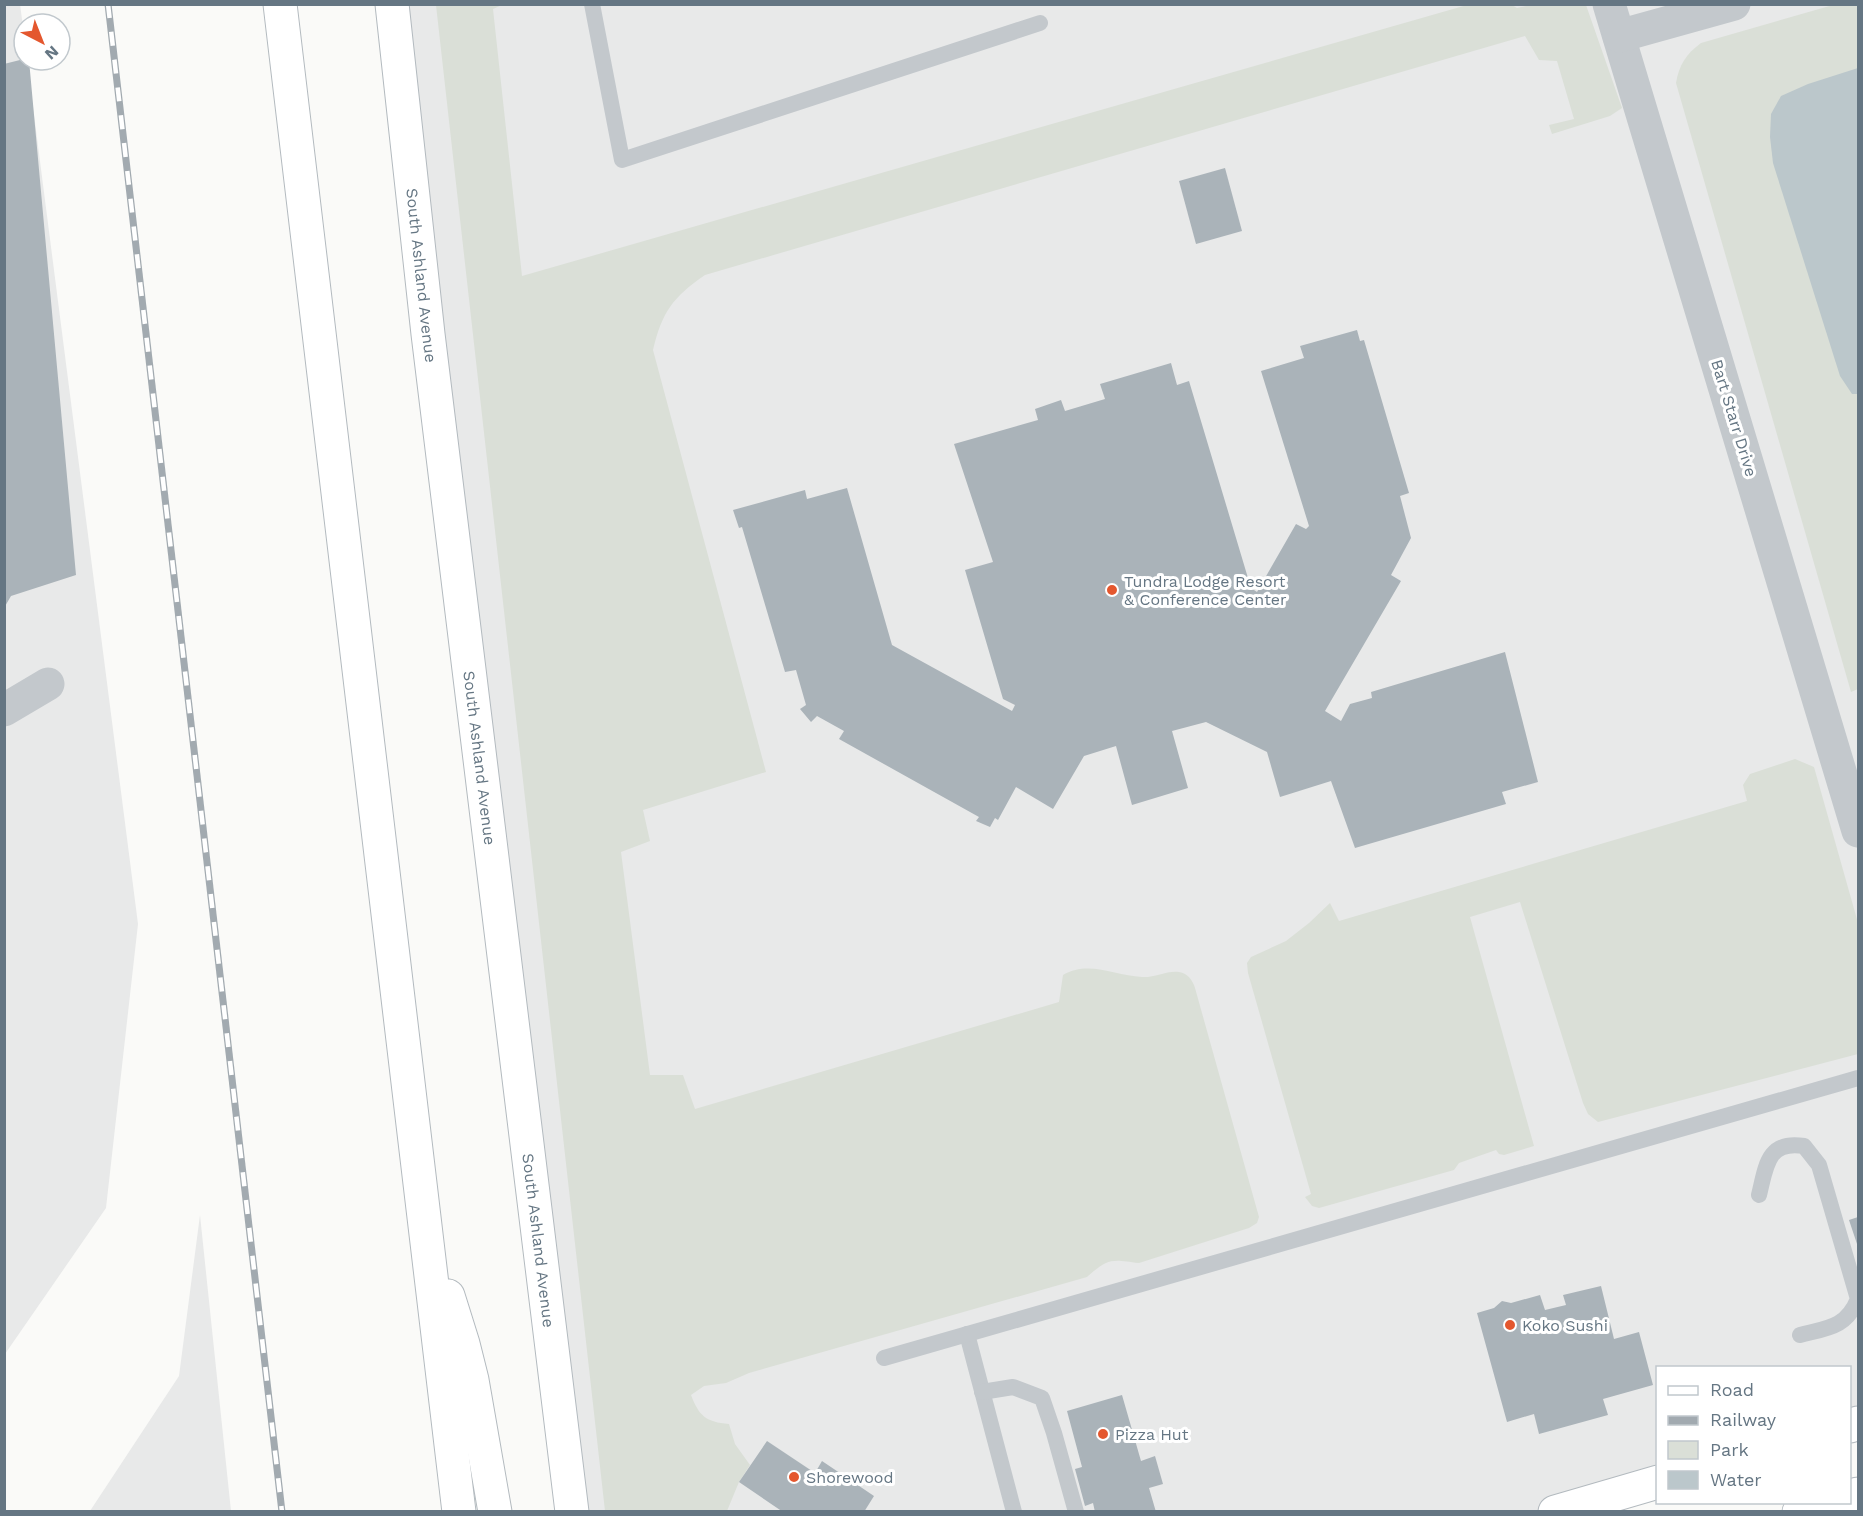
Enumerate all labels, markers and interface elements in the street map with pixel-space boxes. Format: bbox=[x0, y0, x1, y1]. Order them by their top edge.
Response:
north arrow bbox=[12, 12, 72, 72]
text: N bbox=[41, 42, 62, 64]
street label: South Ashland Avenue bbox=[403, 187, 441, 364]
street label: Bart Starr Drive bbox=[1707, 357, 1761, 479]
place label: Tundra Lodge Resort & Conference Center bbox=[1124, 572, 1287, 609]
marker: Tundra Lodge Resort & Conference Center bbox=[1105, 583, 1119, 597]
street label: South Ashland Avenue bbox=[460, 670, 500, 846]
street label: South Ashland Avenue bbox=[519, 1152, 559, 1329]
place label: Koko Sushi bbox=[1522, 1316, 1608, 1335]
marker: Koko Sushi bbox=[1503, 1318, 1517, 1332]
legend bbox=[1656, 1366, 1851, 1504]
text: Road bbox=[1710, 1379, 1754, 1400]
text: Railway bbox=[1710, 1409, 1777, 1430]
place label: Pizza Hut bbox=[1115, 1425, 1189, 1444]
marker: Pizza Hut bbox=[1096, 1427, 1110, 1441]
text: Park bbox=[1710, 1439, 1749, 1460]
place label: Shorewood bbox=[806, 1468, 893, 1487]
text: Water bbox=[1710, 1469, 1762, 1490]
marker: Shorewood bbox=[787, 1470, 801, 1484]

